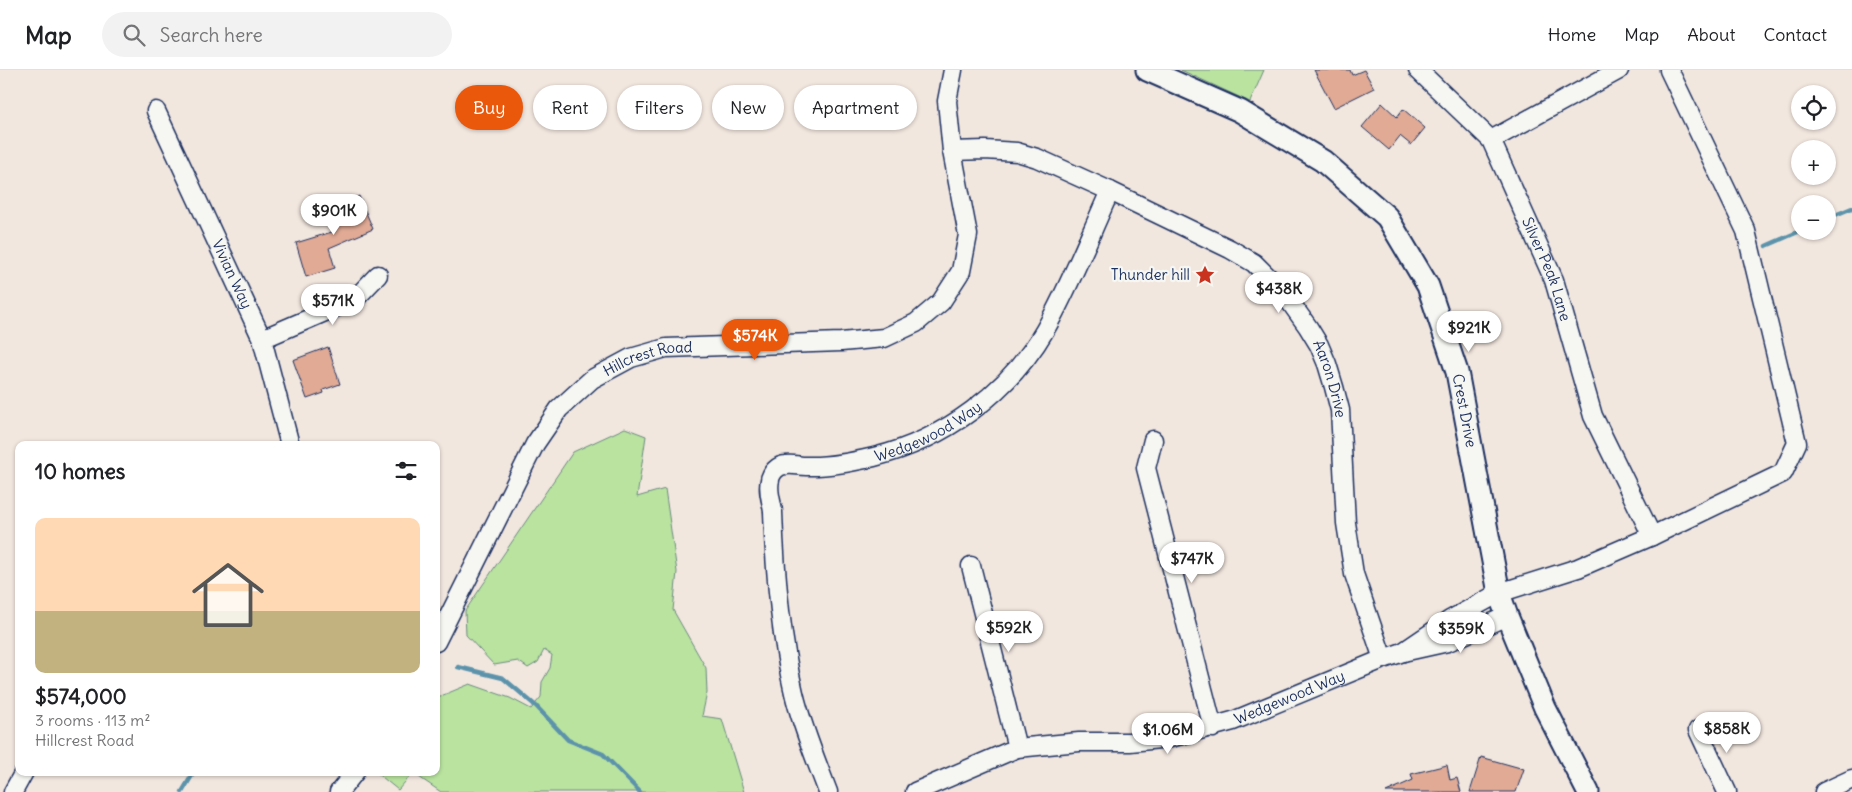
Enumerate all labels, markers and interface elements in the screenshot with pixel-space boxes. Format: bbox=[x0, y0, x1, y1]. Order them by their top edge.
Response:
search box bbox=[102, 12, 452, 57]
text: Map bbox=[25, 20, 72, 50]
icon: search bbox=[120, 21, 148, 49]
text: Search here bbox=[160, 23, 263, 47]
text: Home bbox=[1548, 23, 1596, 46]
text: Map bbox=[1624, 23, 1659, 46]
text: About bbox=[1687, 23, 1735, 46]
text: Contact bbox=[1763, 23, 1827, 46]
chip: Buy bbox=[455, 85, 523, 130]
chip: Rent bbox=[533, 85, 607, 130]
chip: Filters bbox=[617, 85, 702, 130]
chip: New bbox=[712, 85, 784, 130]
chip: Apartment bbox=[794, 85, 917, 130]
map controls bbox=[1791, 85, 1836, 240]
button: locate bbox=[1791, 85, 1836, 130]
button: + bbox=[1791, 140, 1836, 185]
pin: $901K bbox=[299, 194, 369, 236]
button: − bbox=[1791, 195, 1836, 240]
text: $901K bbox=[312, 200, 356, 220]
street label: Silver Peak Lane bbox=[1518, 214, 1575, 323]
street label: Vivian Way bbox=[208, 236, 257, 312]
place icon: Thunder hill bbox=[1194, 264, 1216, 286]
place label: Thunder hill bbox=[1111, 265, 1190, 284]
pin: $438K bbox=[1244, 272, 1314, 314]
text: $438K bbox=[1256, 278, 1302, 298]
pin: $571K bbox=[298, 284, 368, 326]
text: $571K bbox=[312, 290, 354, 310]
pin: $921K bbox=[1434, 310, 1504, 353]
text: $921K bbox=[1447, 317, 1491, 337]
pin: $574K bbox=[720, 318, 790, 361]
text: $574K bbox=[733, 325, 777, 345]
street label: Hillcrest Road bbox=[600, 337, 693, 380]
street label: Aaron Drive bbox=[1309, 337, 1350, 418]
street label: Crest Drive bbox=[1449, 372, 1481, 449]
street label: Wedgewood Way bbox=[872, 397, 985, 466]
icon: filters bbox=[392, 457, 420, 485]
text: 10 homes bbox=[35, 458, 125, 485]
pin: $747K bbox=[1157, 542, 1227, 584]
text: $747K bbox=[1170, 548, 1214, 568]
icon: home bbox=[183, 550, 273, 640]
pin: $592K bbox=[974, 610, 1044, 653]
pin: $359K bbox=[1426, 612, 1496, 654]
text: $592K bbox=[986, 617, 1032, 637]
text: $359K bbox=[1438, 618, 1484, 638]
street label: Wedgewood Way bbox=[1231, 666, 1347, 728]
text: $574,000 bbox=[35, 683, 127, 710]
text: 3 rooms · 113 m² bbox=[35, 710, 150, 730]
pin: $1.06M bbox=[1127, 712, 1209, 755]
pin: $858K bbox=[1692, 712, 1762, 754]
text: $858K bbox=[1704, 718, 1750, 738]
text: $1.06M bbox=[1142, 719, 1194, 739]
text: Hillcrest Road bbox=[35, 730, 134, 750]

